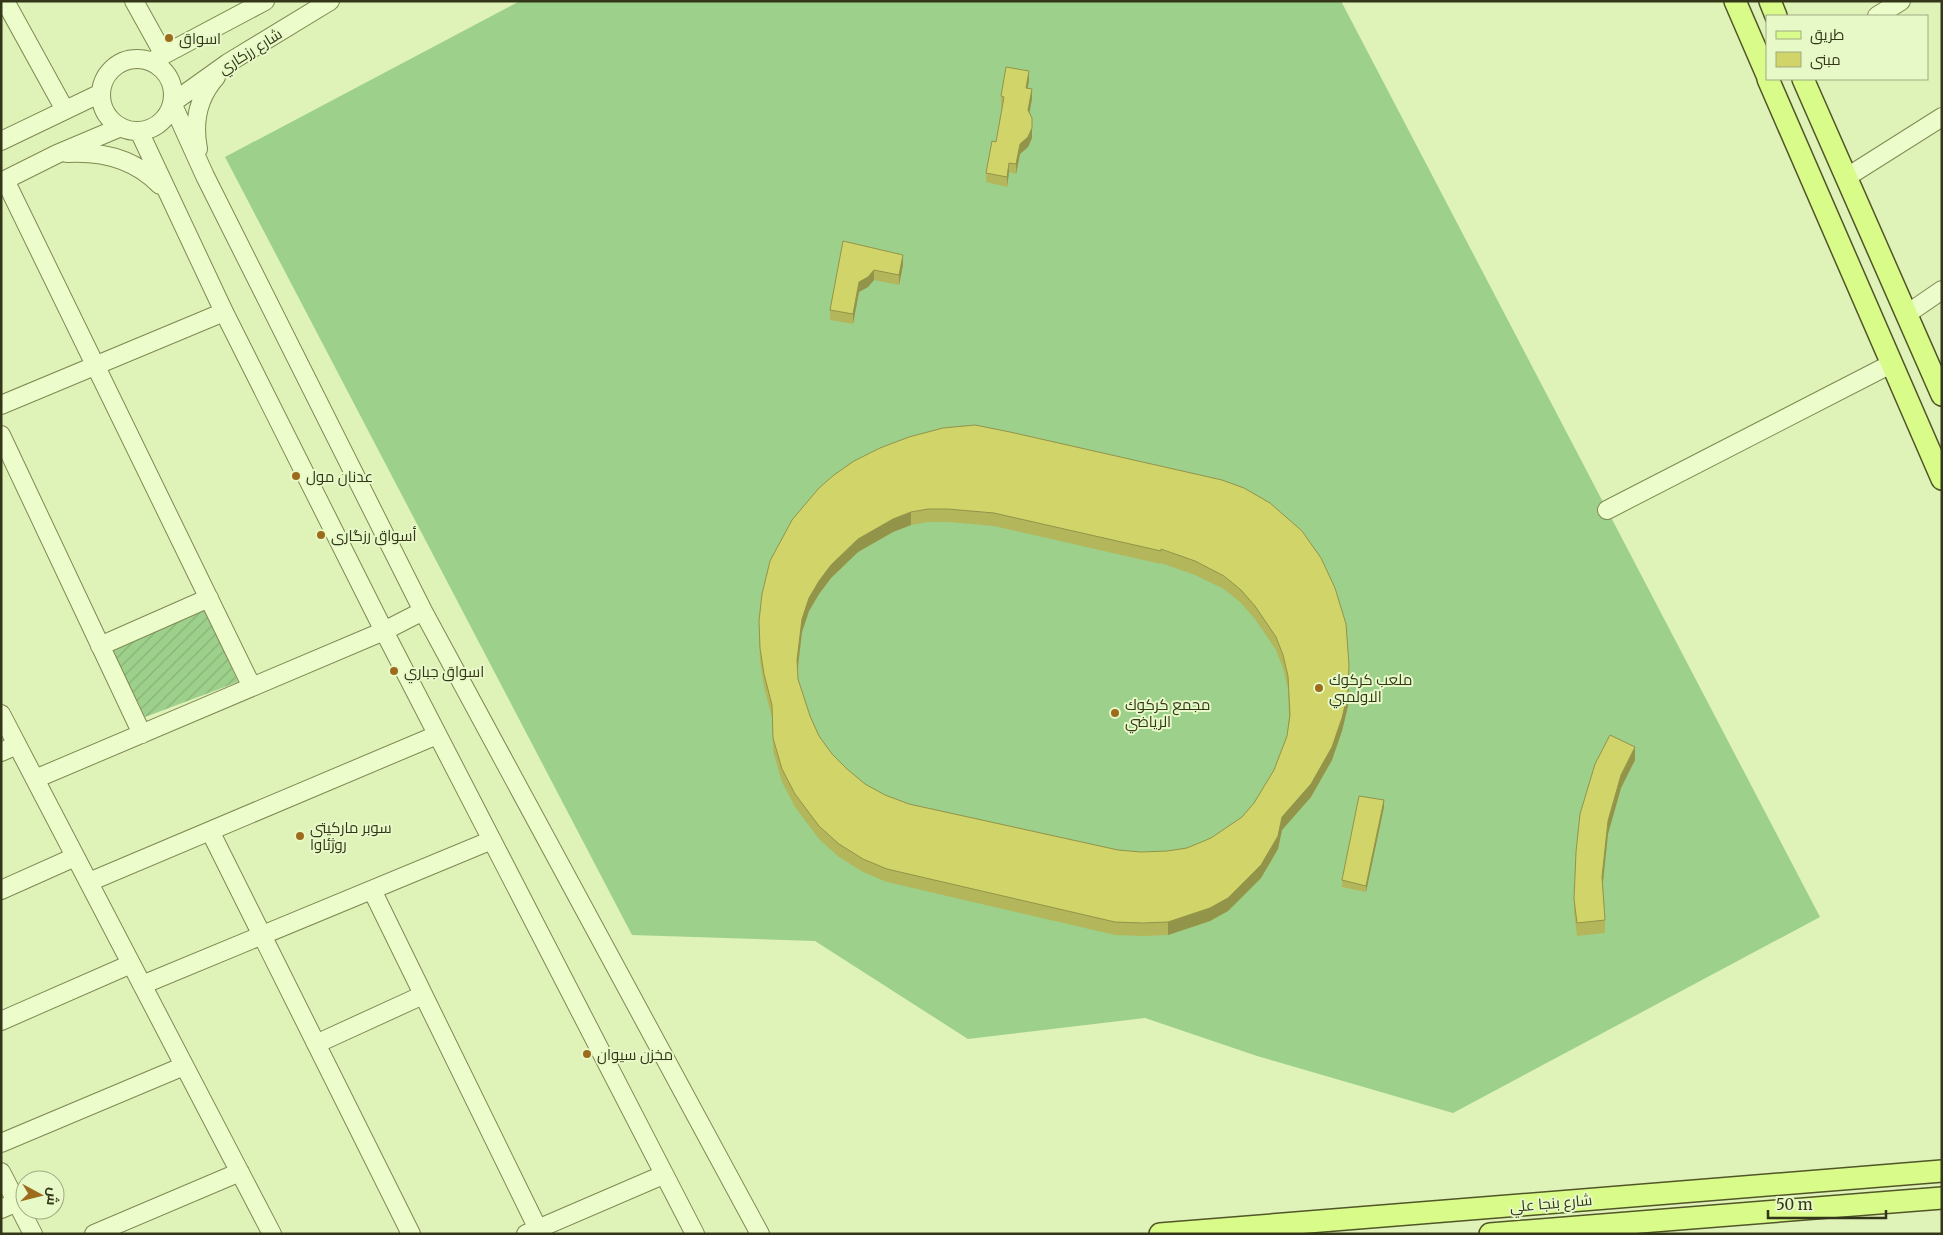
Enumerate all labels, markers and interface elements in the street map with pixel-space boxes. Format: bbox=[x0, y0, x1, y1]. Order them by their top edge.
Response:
legend bbox=[1766, 15, 1928, 80]
street label: شارع رزكاري bbox=[215, 24, 287, 81]
text: طريق bbox=[1810, 25, 1844, 45]
place label: اسواق bbox=[179, 29, 221, 49]
marker: اسواق bbox=[163, 32, 175, 44]
text: مبنى bbox=[1810, 50, 1841, 70]
place label: عدنان مول bbox=[306, 467, 373, 487]
marker: عدنان مول bbox=[290, 470, 302, 482]
place label: أسواق رزگارى bbox=[331, 526, 416, 546]
marker: أسواق رزگارى bbox=[315, 529, 327, 541]
place label: اسواق جباري bbox=[404, 662, 484, 684]
marker: اسواق جباري bbox=[388, 665, 400, 677]
place label: ملعب كركوك الاولمبي bbox=[1329, 670, 1412, 709]
marker: ملعب كركوك الاولمبي bbox=[1313, 682, 1325, 694]
place label: مجمع كركوك الرياضي bbox=[1125, 695, 1211, 734]
marker: مجمع كركوك الرياضي bbox=[1109, 707, 1121, 719]
place label: سوبر ماركيتى روژئاوا bbox=[310, 818, 392, 854]
marker: سوبر ماركيتى روژئاوا bbox=[294, 830, 306, 842]
place label: مخزن سيوان bbox=[597, 1045, 673, 1065]
marker: مخزن سيوان bbox=[581, 1048, 593, 1060]
north arrow bbox=[15, 1170, 65, 1220]
text: ش bbox=[43, 1187, 63, 1207]
scale bar bbox=[1768, 1188, 1886, 1220]
street label: شارع بنجا علي bbox=[1509, 1190, 1593, 1219]
text: 50 m bbox=[1776, 1195, 1813, 1214]

